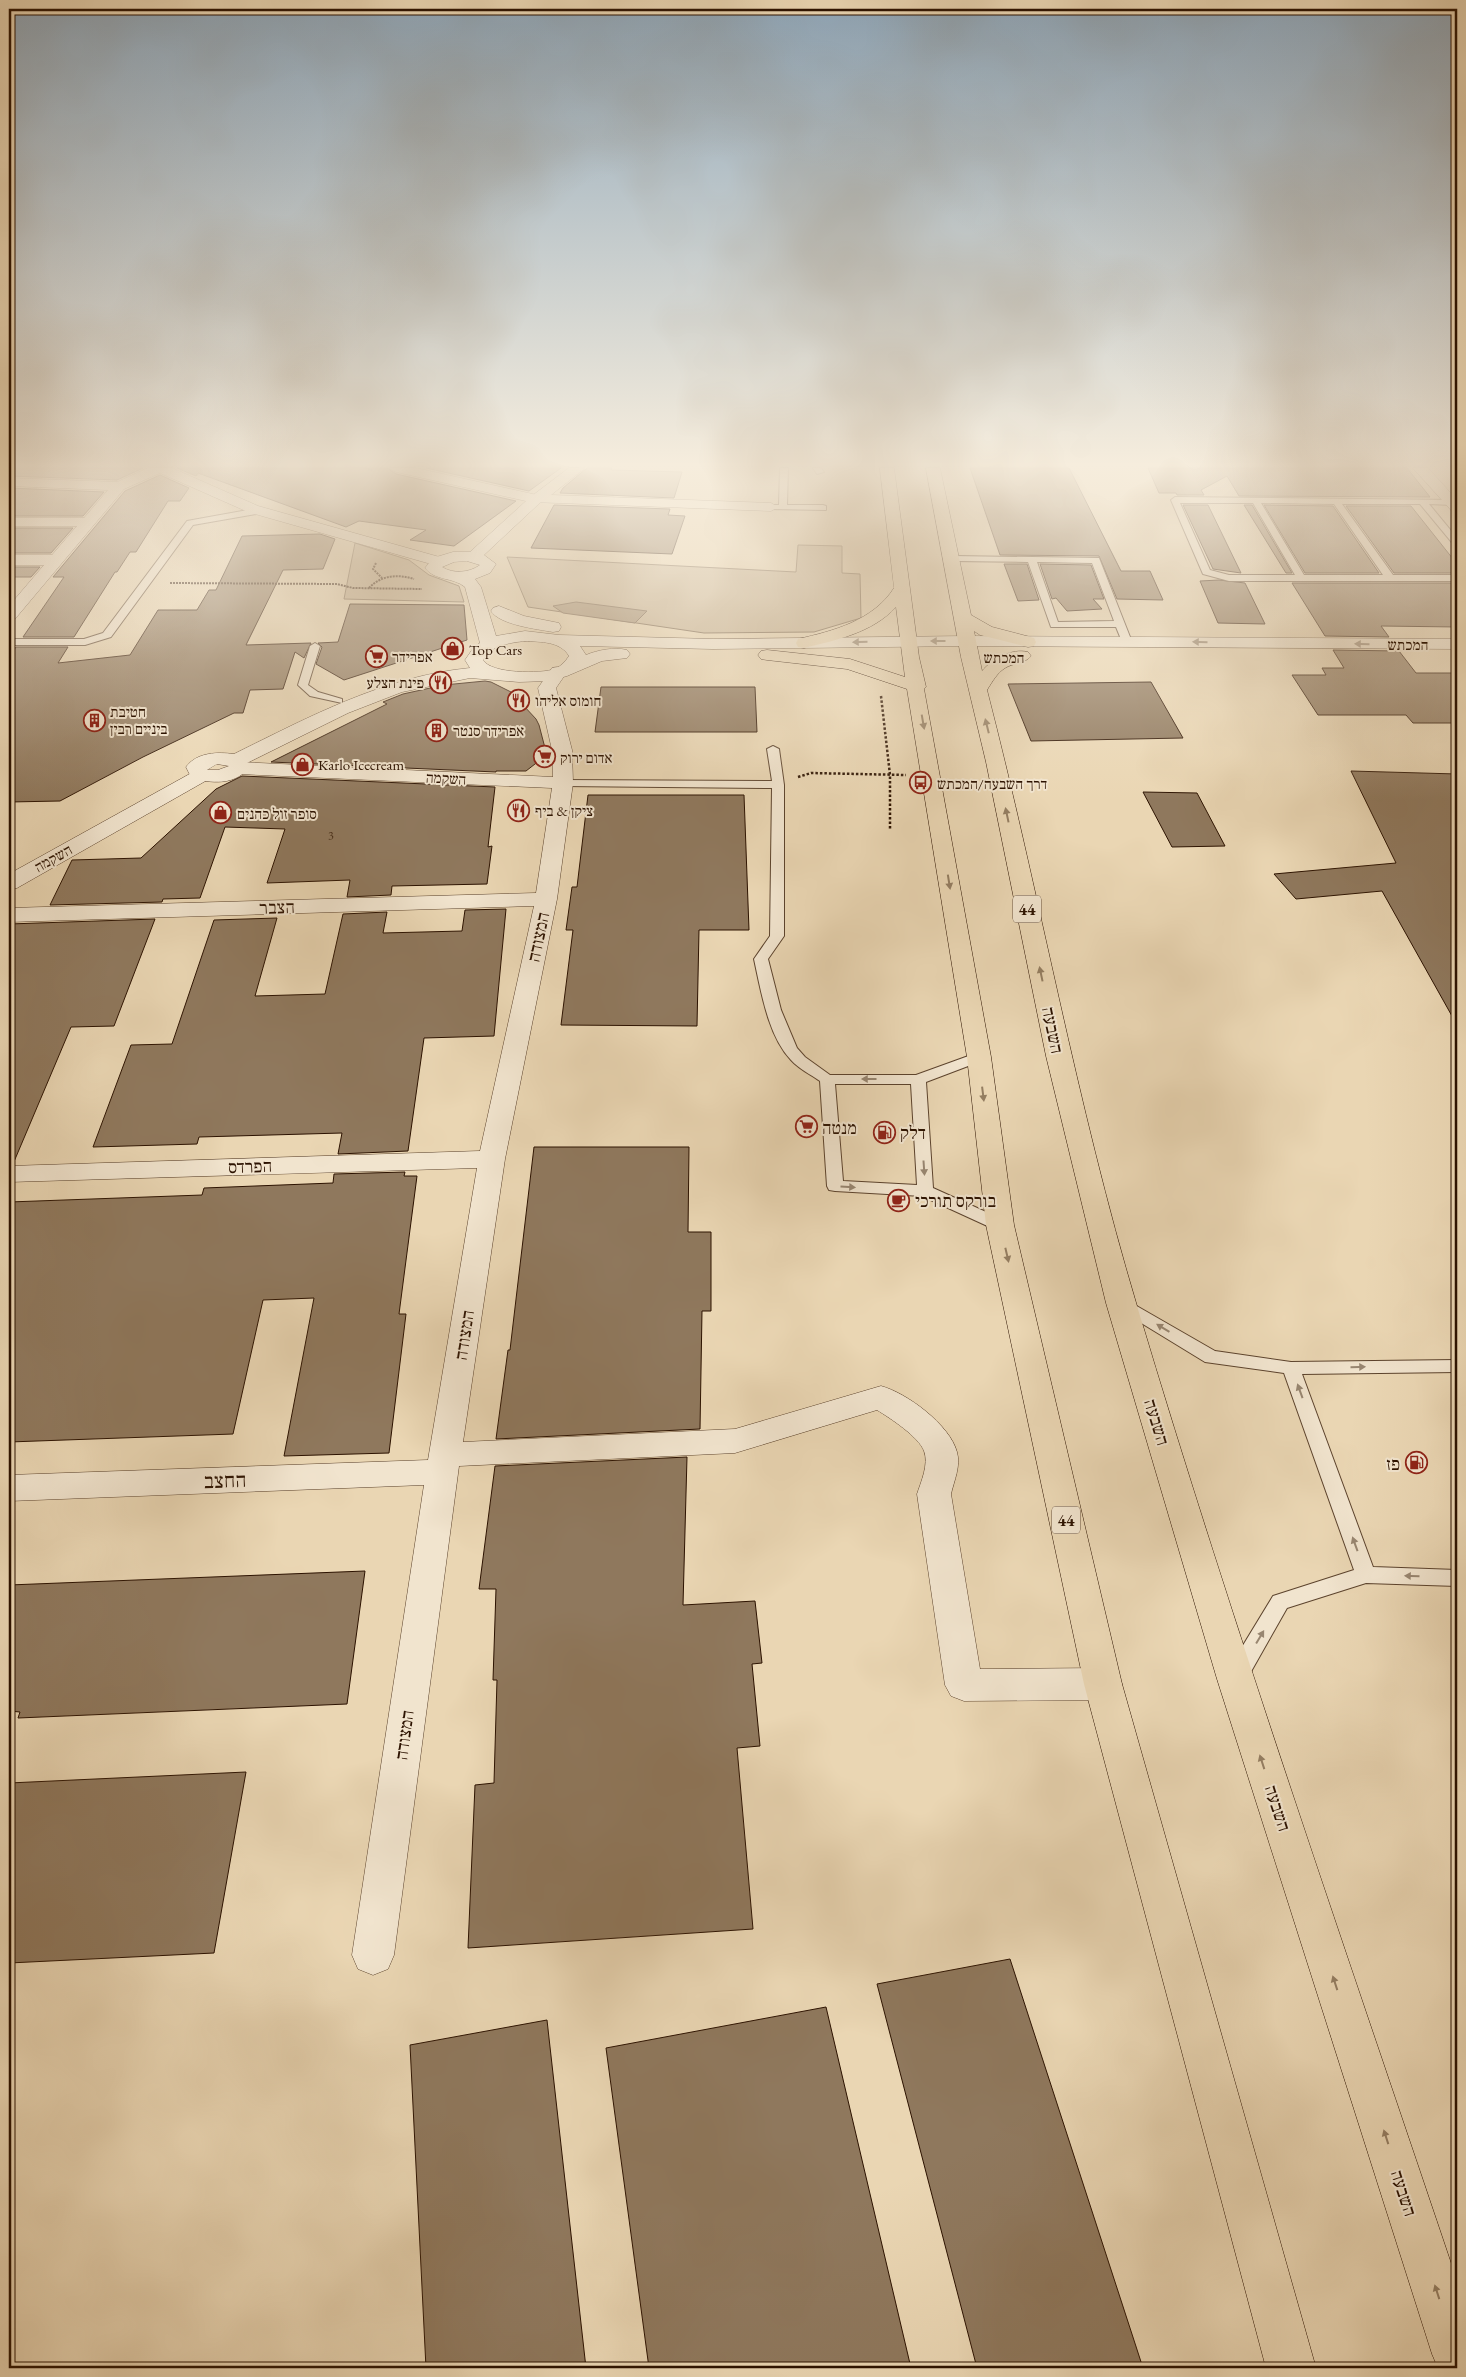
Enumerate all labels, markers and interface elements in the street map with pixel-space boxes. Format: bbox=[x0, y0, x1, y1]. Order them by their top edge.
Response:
street label: המכתש bbox=[1388, 635, 1428, 654]
shop icon: Top Cars bbox=[441, 637, 465, 661]
one-way arrow bbox=[929, 637, 945, 645]
one-way arrow bbox=[852, 638, 868, 646]
one-way arrow bbox=[1191, 638, 1207, 646]
place label: Top Cars bbox=[469, 640, 522, 659]
one-way arrow bbox=[1354, 640, 1370, 648]
supermarket icon: אפרידר bbox=[364, 644, 388, 668]
place label: אפרידר bbox=[392, 647, 433, 666]
street label: המכתש bbox=[984, 648, 1024, 667]
restaurant icon: פינת הצלע bbox=[428, 670, 452, 694]
place label: פינת הצלע bbox=[367, 673, 424, 692]
restaurant icon: חומוס אליהו bbox=[507, 688, 531, 712]
place label: חומוס אליהו bbox=[535, 691, 602, 710]
place label: חטיבת ביניים רבין bbox=[110, 702, 168, 738]
building icon: חטיבת ביניים רבין bbox=[82, 708, 106, 732]
one-way arrow bbox=[919, 714, 927, 730]
building icon: אפרידר סנטר bbox=[425, 718, 449, 742]
one-way arrow bbox=[983, 718, 991, 733]
place label: אפרידר סנטר bbox=[453, 721, 524, 740]
supermarket icon: אדום ירוק bbox=[532, 745, 556, 769]
place label: אדום ירוק bbox=[560, 748, 613, 767]
shop icon: Karlo Icecream bbox=[290, 752, 314, 776]
place label: Karlo Icecream bbox=[318, 755, 405, 774]
street label: השקמה bbox=[425, 767, 467, 789]
bus stop icon: דרך השבעה/המכתש bbox=[909, 771, 933, 795]
place label: דרך השבעה/המכתש bbox=[937, 774, 1048, 793]
restaurant icon: ציקן & ביף bbox=[507, 798, 531, 822]
shop icon: סופר זול כהנים bbox=[209, 801, 233, 825]
place label: ציקן & ביף bbox=[535, 801, 593, 820]
place label: סופר זול כהנים bbox=[237, 804, 317, 823]
one-way arrow bbox=[1003, 806, 1011, 822]
house number: 3 bbox=[328, 828, 334, 844]
street label: השקמה bbox=[31, 840, 75, 876]
one-way arrow bbox=[946, 874, 954, 890]
street label: הצבר bbox=[259, 895, 295, 919]
road number: 44 bbox=[1013, 896, 1041, 922]
street label: המצודה bbox=[522, 910, 554, 964]
one-way arrow bbox=[1037, 966, 1045, 981]
street label: השבעה bbox=[1037, 1004, 1069, 1056]
one-way arrow bbox=[861, 1075, 877, 1083]
one-way arrow bbox=[980, 1087, 988, 1103]
supermarket icon: מנטה bbox=[794, 1115, 818, 1139]
place label: מנטה bbox=[822, 1116, 857, 1139]
fuel station icon: דלק bbox=[872, 1120, 896, 1144]
place label: דלק bbox=[900, 1121, 926, 1144]
street label: הפרדס bbox=[228, 1154, 272, 1178]
one-way arrow bbox=[920, 1161, 928, 1177]
one-way arrow bbox=[841, 1184, 857, 1192]
cafe icon: בורקס תורכי bbox=[887, 1188, 911, 1212]
place label: בורקס תורכי bbox=[915, 1189, 996, 1212]
one-way arrow bbox=[1003, 1247, 1011, 1262]
street label: המצודה bbox=[449, 1308, 479, 1362]
one-way arrow bbox=[1156, 1324, 1169, 1333]
one-way arrow bbox=[1350, 1363, 1366, 1371]
one-way arrow bbox=[1296, 1384, 1303, 1399]
street label: השבעה bbox=[1139, 1396, 1175, 1448]
fuel station icon: פז bbox=[1404, 1451, 1428, 1475]
place label: פז bbox=[1386, 1452, 1400, 1475]
street label: החצב bbox=[203, 1466, 247, 1494]
road number: 44 bbox=[1052, 1506, 1080, 1534]
one-way arrow bbox=[1351, 1536, 1359, 1551]
one-way arrow bbox=[1403, 1572, 1419, 1580]
one-way arrow bbox=[1255, 1630, 1264, 1643]
street label: המצודה bbox=[389, 1708, 419, 1762]
one-way arrow bbox=[1258, 1754, 1266, 1769]
street label: השבעה bbox=[1260, 1782, 1296, 1834]
one-way arrow bbox=[1331, 1975, 1338, 1990]
one-way arrow bbox=[1381, 2129, 1389, 2144]
street label: השבעה bbox=[1386, 2167, 1422, 2219]
one-way arrow bbox=[1432, 2284, 1440, 2299]

